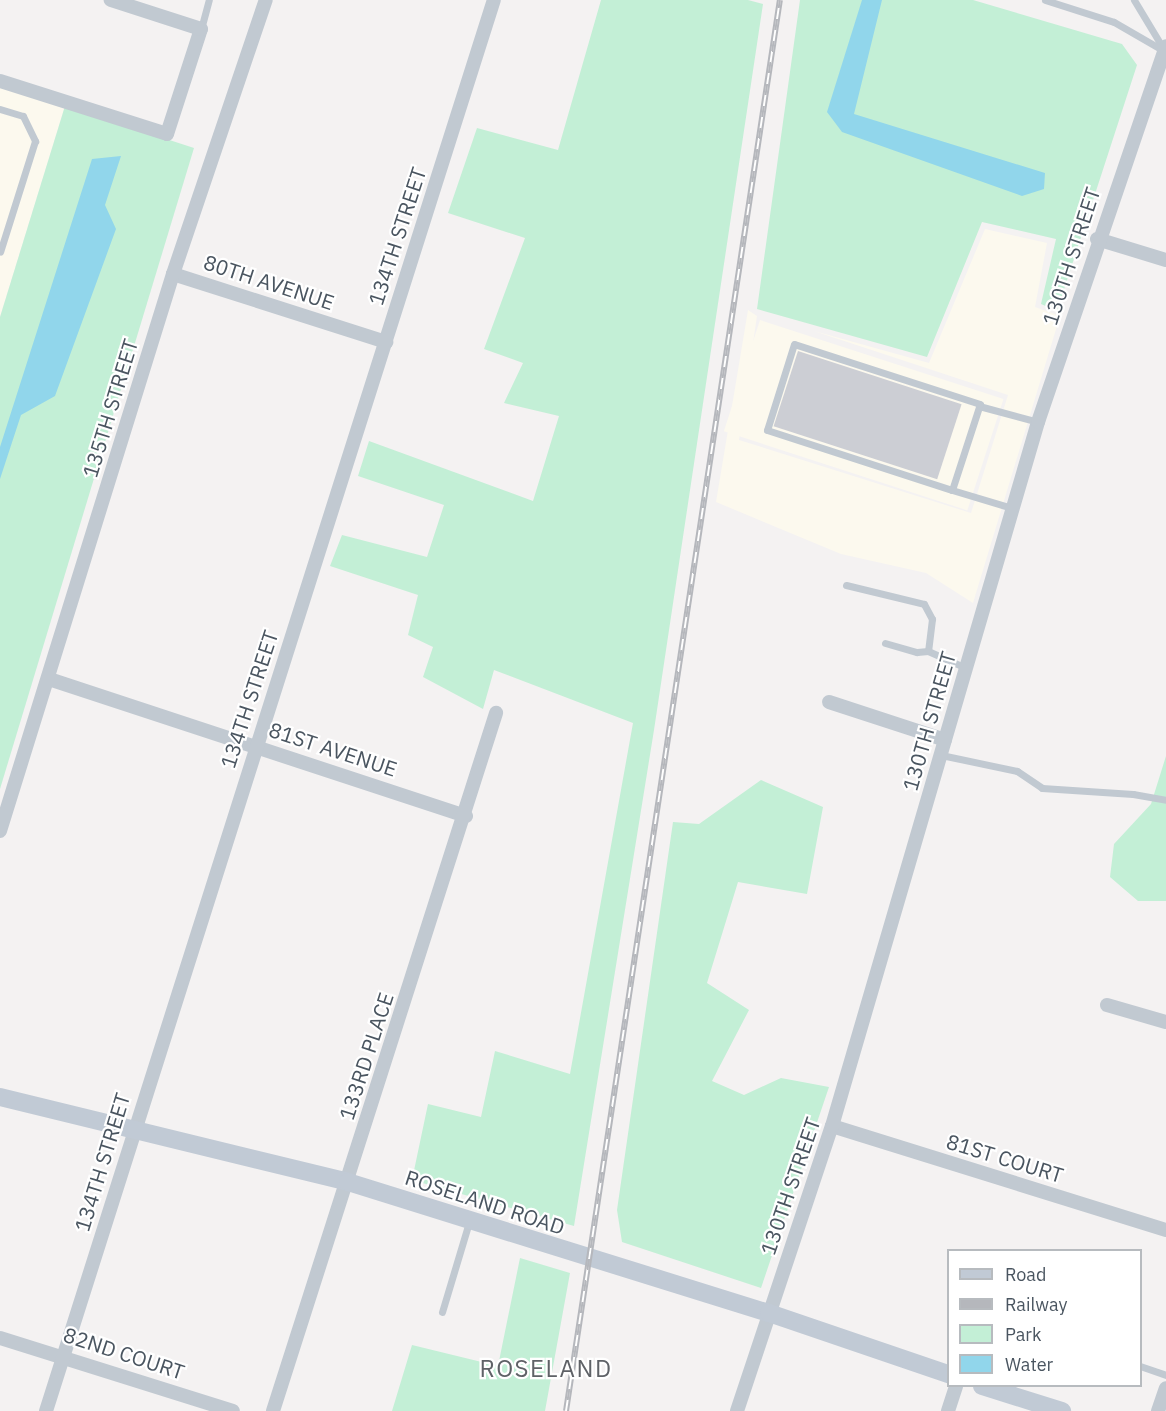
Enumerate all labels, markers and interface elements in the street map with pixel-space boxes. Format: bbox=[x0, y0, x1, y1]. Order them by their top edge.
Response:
street label: 134TH STREET bbox=[363, 164, 431, 308]
street label: 130TH STREET bbox=[1037, 184, 1105, 328]
street label: 80TH AVENUE bbox=[200, 249, 338, 315]
street label: 135TH STREET bbox=[77, 336, 143, 480]
street label: 134TH STREET bbox=[215, 627, 283, 771]
street label: 130TH STREET bbox=[897, 649, 961, 793]
street label: 81ST AVENUE bbox=[266, 716, 400, 782]
street label: 133RD PLACE bbox=[334, 989, 398, 1123]
street label: 134TH STREET bbox=[69, 1090, 135, 1234]
street label: 130TH STREET bbox=[755, 1114, 825, 1258]
street label: 81ST COURT bbox=[943, 1128, 1067, 1188]
street label: ROSELAND ROAD bbox=[402, 1164, 568, 1240]
legend bbox=[947, 1249, 1142, 1387]
text: Road bbox=[1005, 1263, 1046, 1286]
text: Railway bbox=[1005, 1293, 1067, 1316]
street label: 82ND COURT bbox=[60, 1322, 188, 1384]
text: Park bbox=[1005, 1323, 1041, 1346]
text: Water bbox=[1005, 1353, 1053, 1376]
district label: ROSELAND bbox=[480, 1355, 612, 1383]

